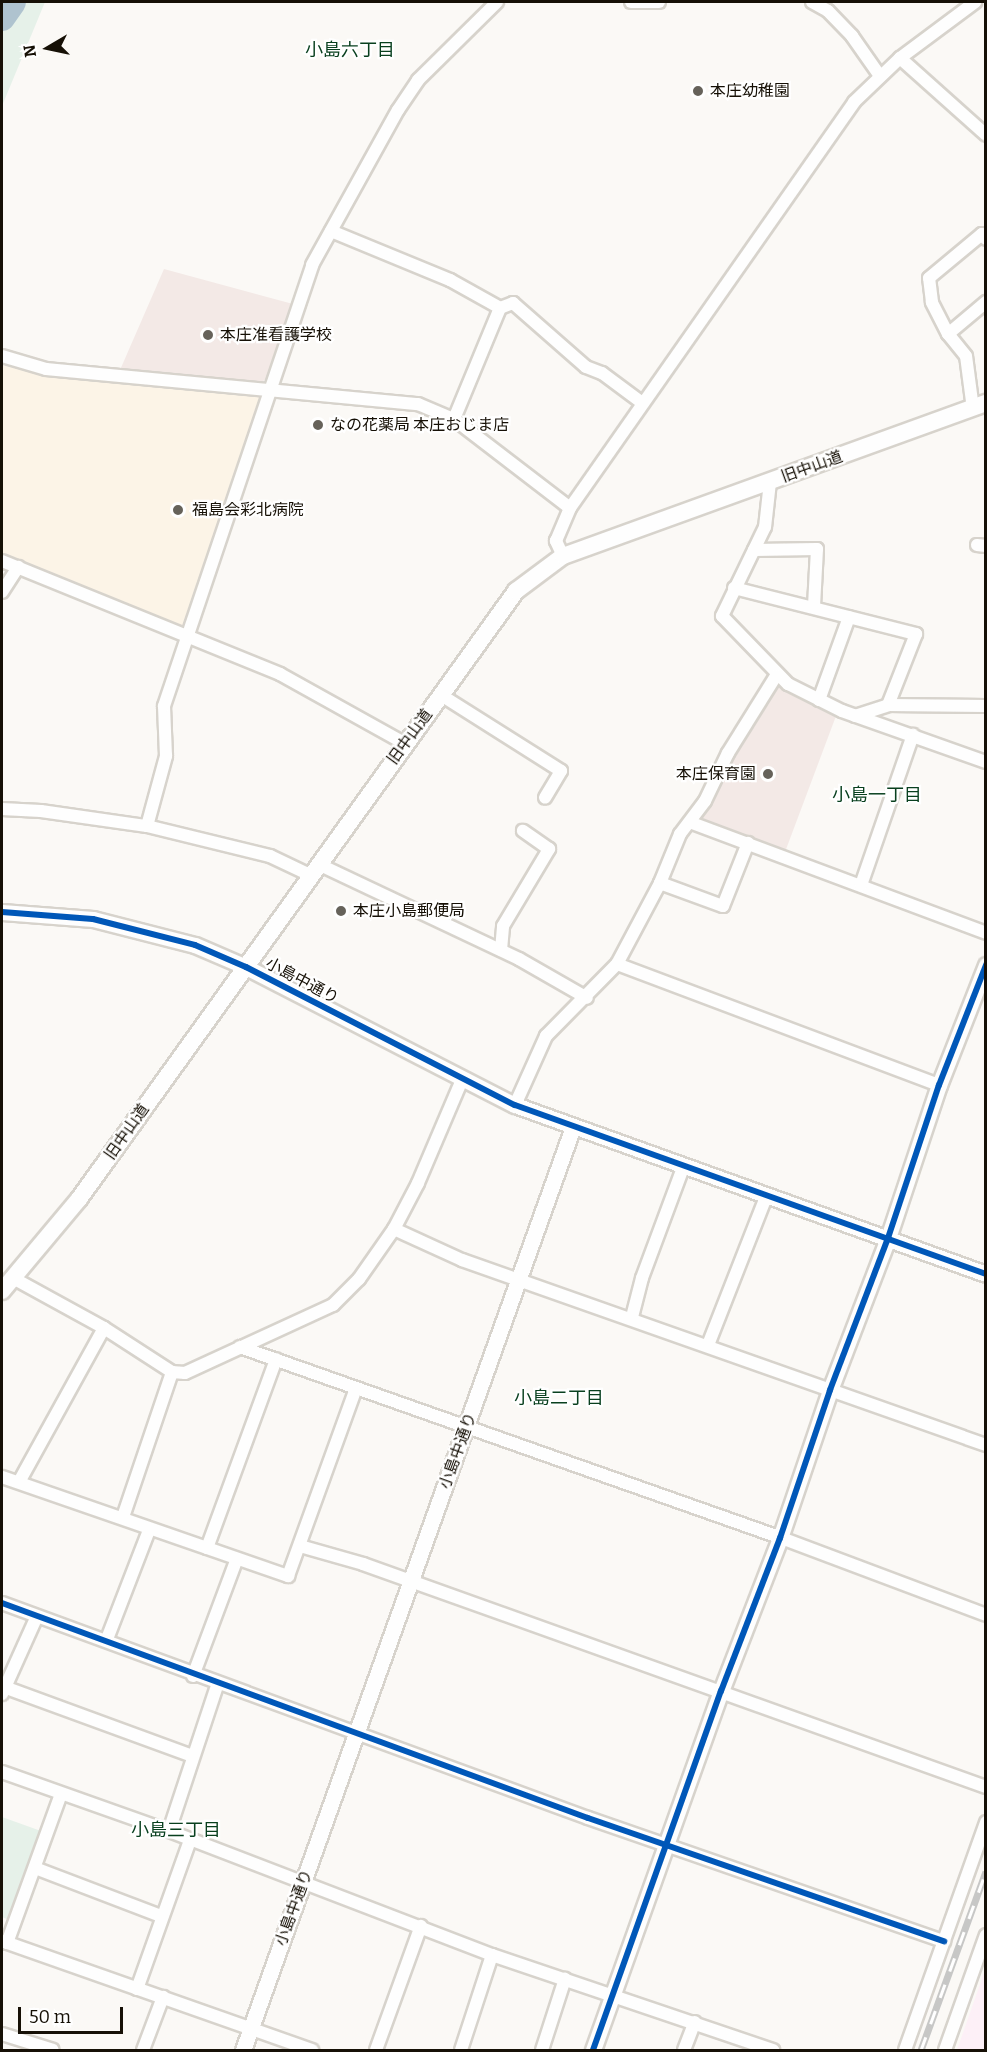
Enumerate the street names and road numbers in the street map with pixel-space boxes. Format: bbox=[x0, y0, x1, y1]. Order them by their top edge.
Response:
street label: 旧中山道 bbox=[779, 447, 845, 487]
street label: 旧中山道 bbox=[383, 705, 437, 769]
street label: 小島中通り bbox=[262, 954, 342, 1008]
street label: 旧中山道 bbox=[101, 1100, 153, 1164]
street label: 小島中通り bbox=[435, 1410, 481, 1492]
street label: 小島中通り bbox=[271, 1867, 317, 1949]

